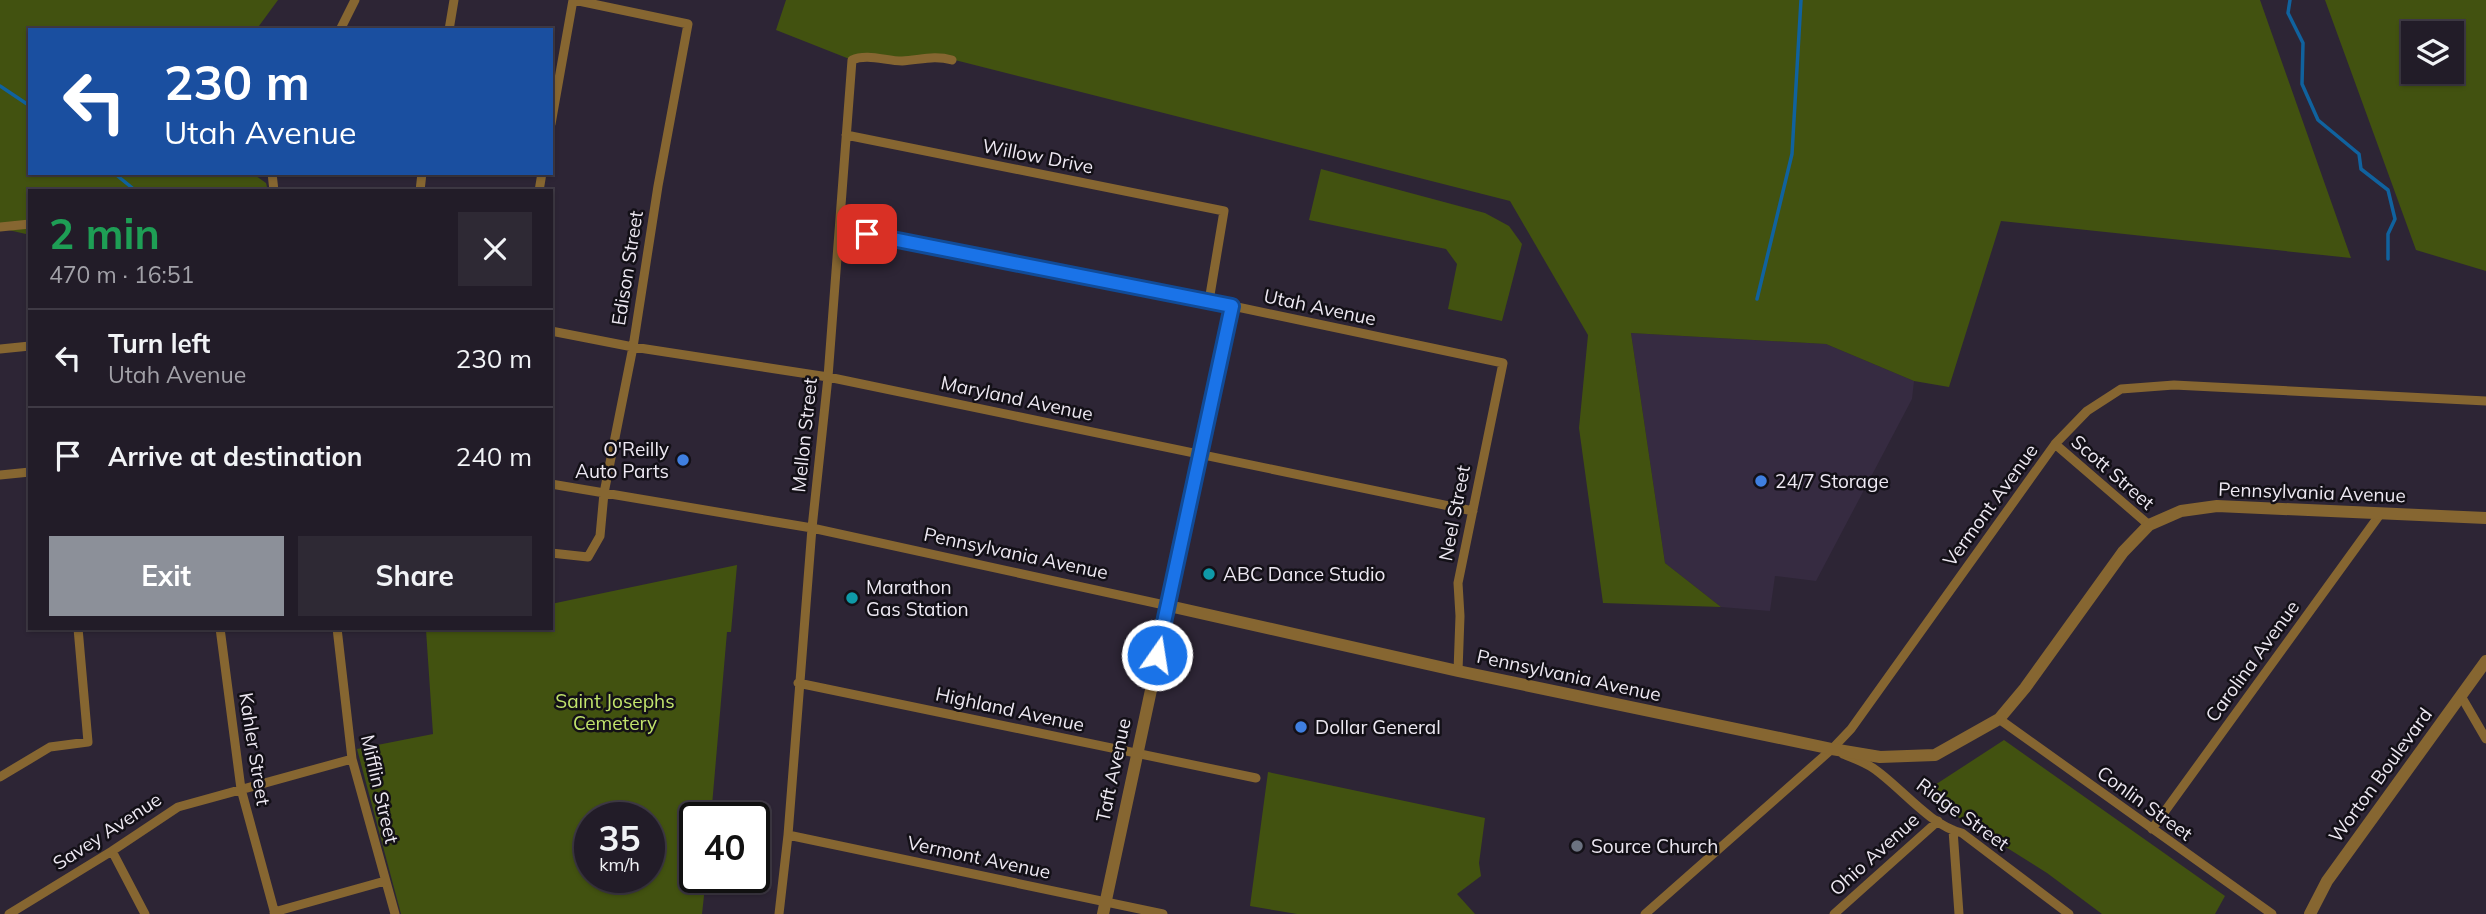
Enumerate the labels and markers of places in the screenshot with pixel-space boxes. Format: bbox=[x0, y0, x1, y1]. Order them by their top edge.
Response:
pin bbox=[837, 204, 897, 264]
place label: O'Reilly Auto Parts bbox=[575, 437, 669, 483]
marker: O'Reilly Auto Parts bbox=[675, 452, 691, 468]
place label: 24/7 Storage bbox=[1775, 469, 1889, 493]
marker: 24/7 Storage bbox=[1753, 473, 1769, 489]
place label: ABC Dance Studio bbox=[1223, 562, 1385, 586]
marker: ABC Dance Studio bbox=[1201, 566, 1217, 582]
place label: Marathon Gas Station bbox=[866, 575, 969, 621]
marker: Marathon Gas Station bbox=[844, 590, 860, 606]
place label: Dollar General bbox=[1315, 715, 1441, 739]
marker: Dollar General bbox=[1293, 719, 1309, 735]
place label: Source Church bbox=[1591, 834, 1718, 858]
marker: Source Church bbox=[1569, 838, 1585, 854]

